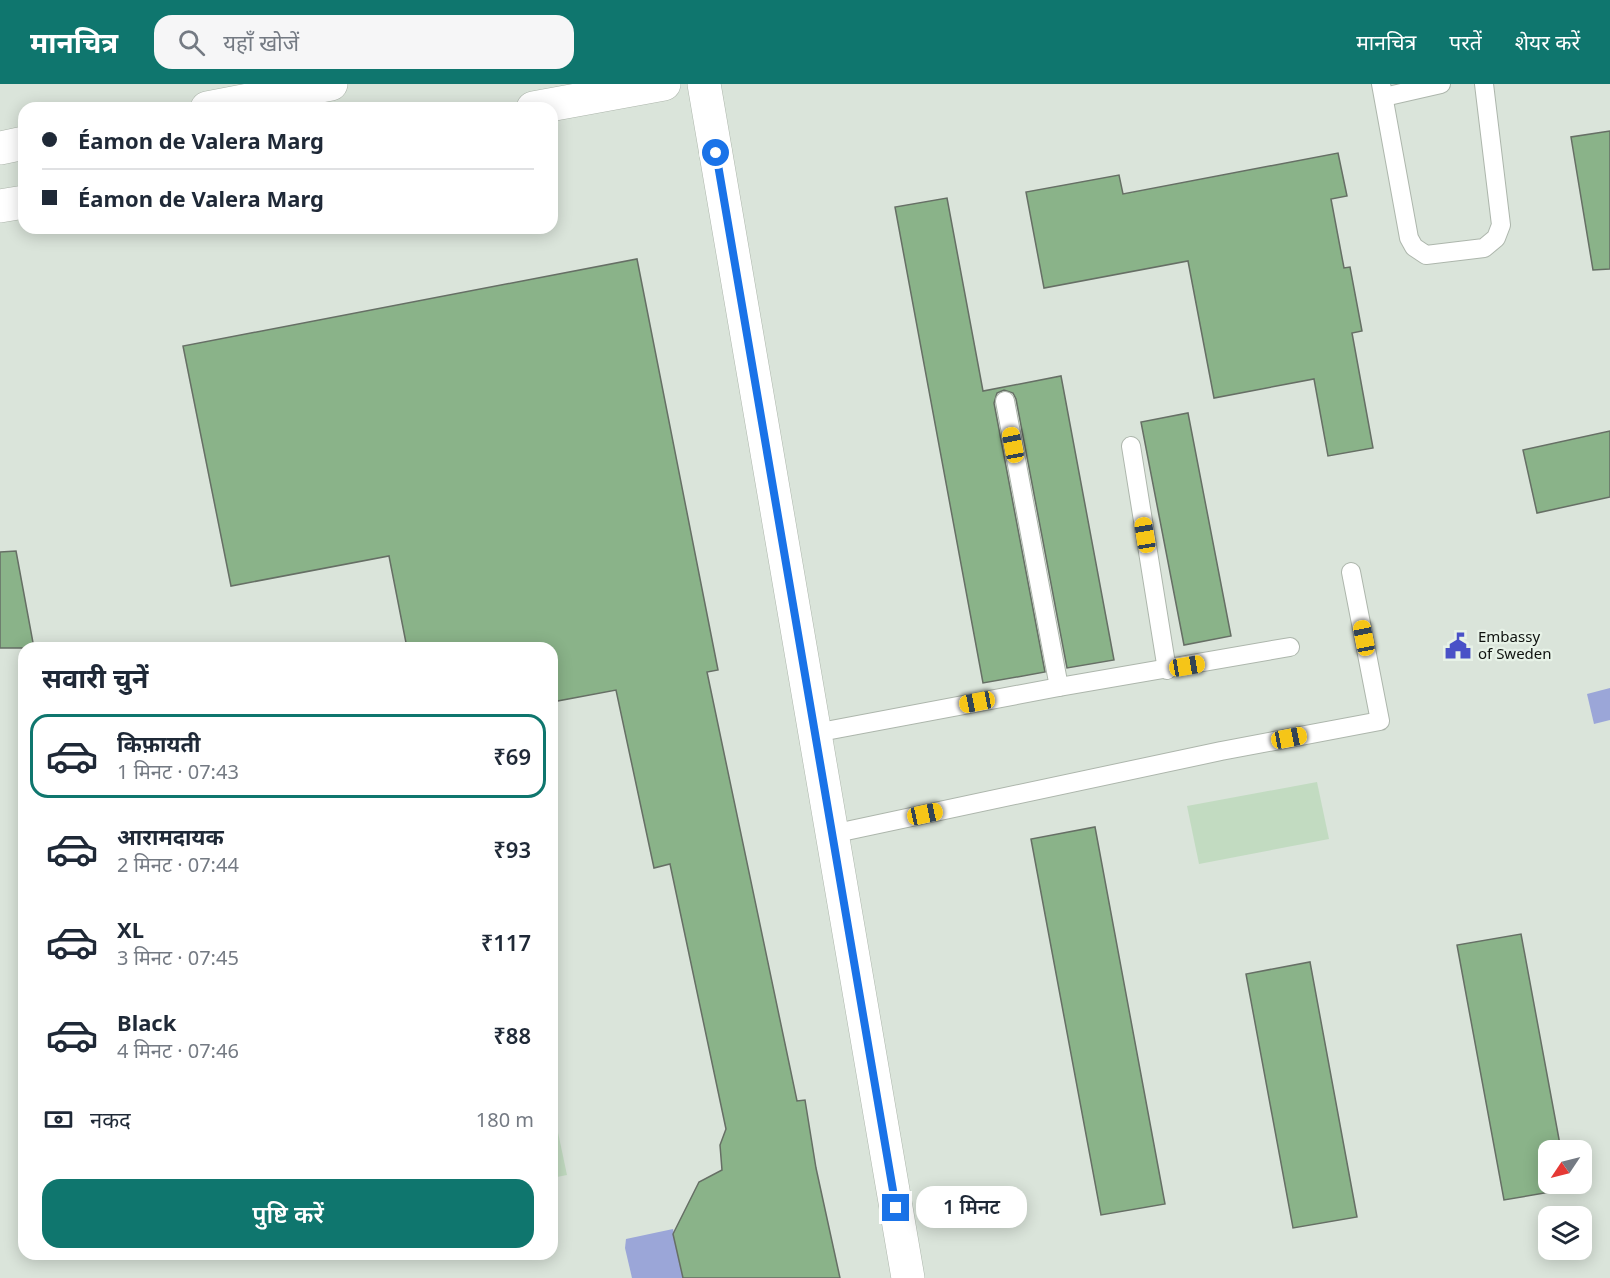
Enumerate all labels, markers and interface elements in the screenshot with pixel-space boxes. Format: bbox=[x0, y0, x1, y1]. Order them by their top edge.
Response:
search box bbox=[154, 15, 574, 69]
text: मानचित्र bbox=[30, 23, 118, 61]
icon: search bbox=[175, 26, 208, 59]
text: यहाँ खोजें bbox=[223, 27, 299, 57]
text: मानचित्र bbox=[1356, 28, 1416, 56]
text: परतें bbox=[1449, 28, 1482, 56]
text: शेयर करें bbox=[1515, 28, 1580, 56]
text: Éamon de Valera Marg bbox=[78, 125, 324, 155]
route start bbox=[702, 139, 729, 166]
text: Éamon de Valera Marg bbox=[78, 183, 324, 213]
car bbox=[1001, 426, 1025, 464]
car bbox=[1133, 516, 1157, 554]
car bbox=[1352, 619, 1376, 657]
place label: Embassy of Sweden bbox=[1478, 626, 1552, 663]
public building icon: Embassy of Sweden bbox=[1443, 631, 1473, 661]
car bbox=[1168, 654, 1206, 678]
text: सवारी चुनें bbox=[42, 659, 148, 696]
car bbox=[958, 690, 996, 714]
car bbox=[1270, 726, 1308, 750]
text: किफ़ायती bbox=[117, 728, 201, 758]
icon: car bbox=[45, 729, 99, 783]
text: ₹69 bbox=[493, 741, 531, 771]
text: 1 मिनट · 07:43 bbox=[117, 758, 239, 785]
car bbox=[906, 801, 944, 827]
text: आरामदायक bbox=[117, 821, 224, 851]
icon: car bbox=[45, 822, 99, 876]
text: ₹93 bbox=[493, 834, 531, 864]
text: 2 मिनट · 07:44 bbox=[117, 851, 239, 878]
text: XL bbox=[117, 914, 144, 944]
icon: car bbox=[45, 915, 99, 969]
text: ₹117 bbox=[481, 927, 531, 957]
text: 3 मिनट · 07:45 bbox=[117, 944, 239, 971]
text: Black bbox=[117, 1007, 176, 1037]
icon: car bbox=[45, 1008, 99, 1062]
text: ₹88 bbox=[493, 1020, 531, 1050]
text: 4 मिनट · 07:46 bbox=[117, 1037, 239, 1064]
icon: cash bbox=[42, 1103, 75, 1136]
text: नकद bbox=[90, 1104, 131, 1134]
text: 180 m bbox=[476, 1106, 534, 1133]
north arrow bbox=[1538, 1140, 1592, 1194]
map controls bbox=[1538, 1140, 1592, 1260]
button: पुष्टि करें bbox=[42, 1179, 534, 1248]
callout: 1 मिनट bbox=[917, 1187, 1028, 1229]
text: 1 मिनट bbox=[943, 1193, 1000, 1220]
route end bbox=[882, 1194, 909, 1221]
button: layers bbox=[1538, 1206, 1592, 1260]

